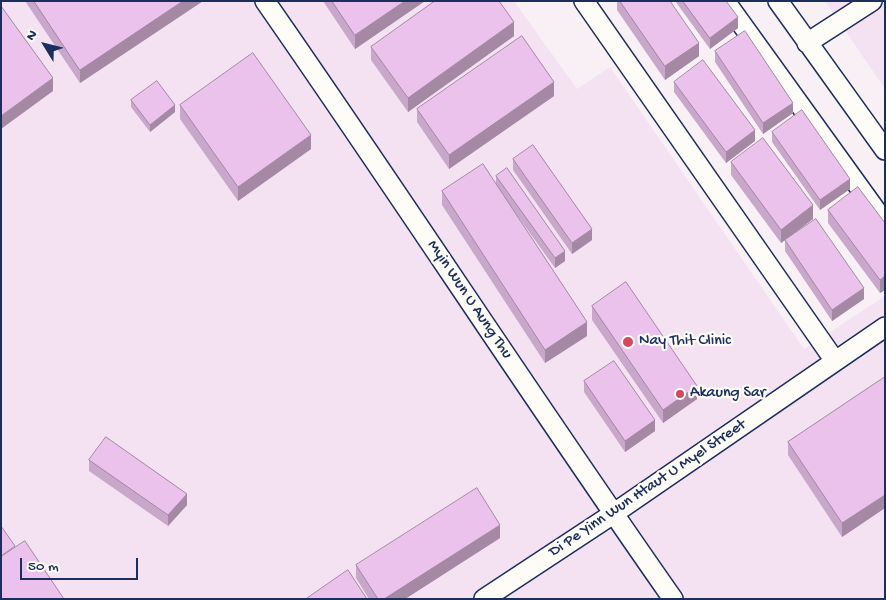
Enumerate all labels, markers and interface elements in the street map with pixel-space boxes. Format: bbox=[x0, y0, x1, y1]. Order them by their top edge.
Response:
north arrow bbox=[20, 20, 70, 70]
text: N bbox=[23, 27, 42, 45]
street label: Myin Wun U Aung Thu bbox=[422, 237, 516, 363]
place label: Nay Thit Clinic bbox=[639, 332, 731, 352]
marker: Nay Thit Clinic bbox=[621, 335, 635, 349]
place label: Akaung Sar bbox=[690, 384, 765, 404]
marker: Akaung Sar bbox=[674, 388, 686, 400]
street label: Di Pe Yinn Wun Htaut U Myel Street bbox=[546, 416, 750, 562]
scale bar bbox=[22, 548, 140, 580]
text: 50 m bbox=[28, 558, 59, 576]

